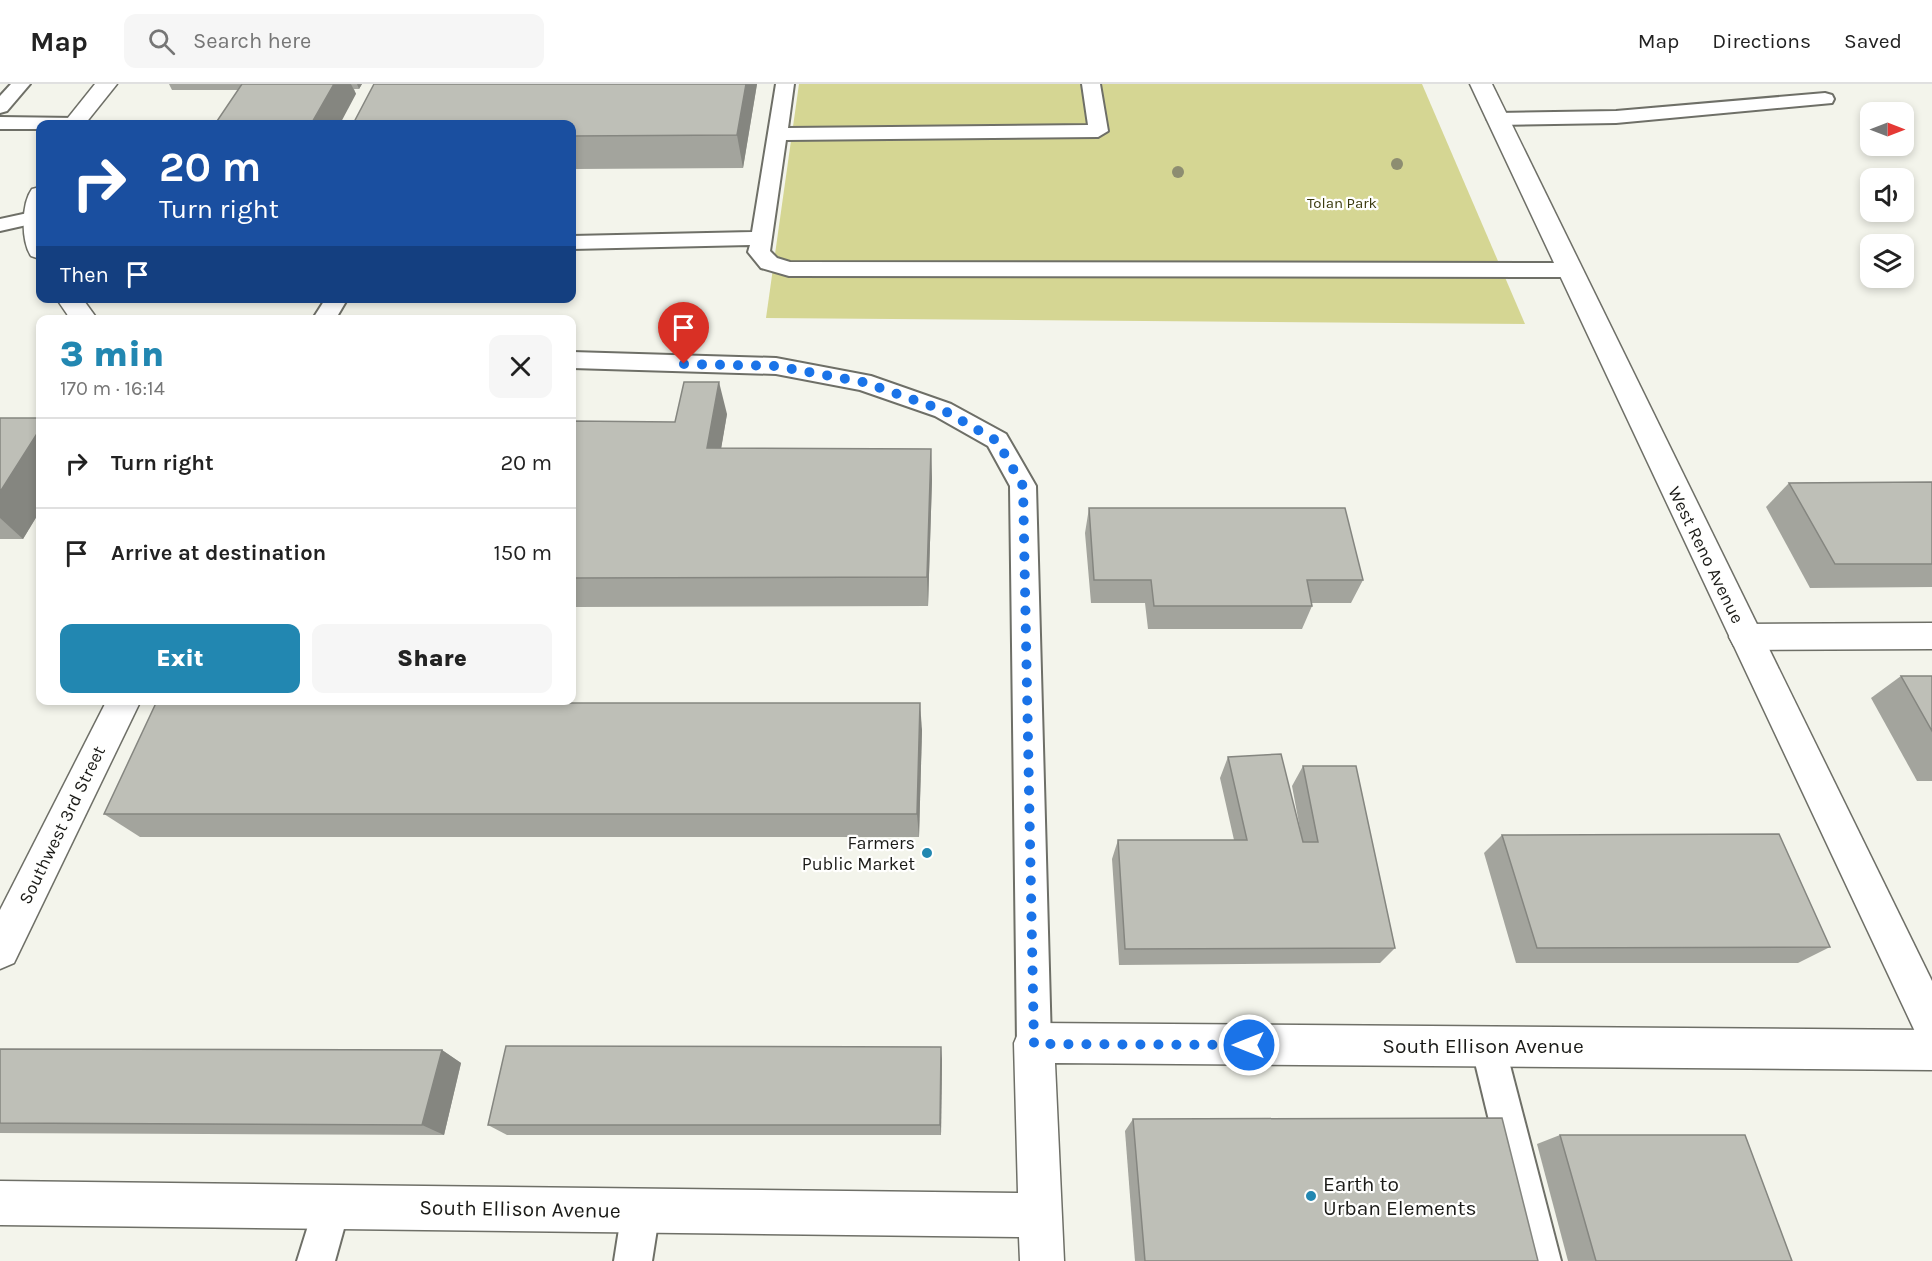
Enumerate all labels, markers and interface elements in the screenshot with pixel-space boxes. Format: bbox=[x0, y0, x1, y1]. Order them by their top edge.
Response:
search box bbox=[124, 14, 544, 68]
text: Map bbox=[30, 25, 88, 58]
icon: search bbox=[145, 25, 178, 58]
text: Search here bbox=[193, 28, 311, 54]
text: Map bbox=[1638, 29, 1679, 53]
text: Directions bbox=[1712, 29, 1811, 53]
text: Saved bbox=[1844, 29, 1902, 53]
north arrow bbox=[1860, 102, 1914, 156]
map controls bbox=[1860, 102, 1914, 288]
text: 20 m bbox=[159, 142, 261, 192]
icon: right bbox=[60, 144, 138, 222]
button: sound bbox=[1860, 168, 1914, 222]
text: Turn right bbox=[159, 193, 279, 225]
park label: Tolan Park bbox=[1307, 194, 1377, 212]
button: layers bbox=[1860, 234, 1914, 288]
icon: arrive bbox=[121, 258, 154, 291]
text: Then bbox=[60, 262, 109, 288]
pin bbox=[658, 302, 709, 364]
icon: arrive bbox=[667, 311, 700, 344]
text: 3 min bbox=[60, 333, 164, 375]
button: close bbox=[489, 335, 552, 398]
text: 170 m · 16:14 bbox=[60, 377, 165, 400]
icon: right bbox=[60, 447, 93, 480]
text: Turn right bbox=[111, 450, 214, 476]
text: 20 m bbox=[500, 450, 552, 476]
street label: West Reno Avenue bbox=[1663, 483, 1749, 627]
icon: arrive bbox=[60, 537, 93, 570]
text: Arrive at destination bbox=[111, 540, 326, 566]
text: 150 m bbox=[493, 540, 552, 566]
button: Exit bbox=[60, 624, 300, 693]
button: Share bbox=[312, 624, 552, 693]
street label: Southwest 3rd Street bbox=[14, 742, 110, 908]
place label: Farmers Public Market bbox=[802, 832, 915, 875]
marker: Farmers Public Market bbox=[920, 846, 934, 860]
position arrow bbox=[1217, 1013, 1281, 1077]
street label: South Ellison Avenue bbox=[1382, 1034, 1584, 1058]
place label: Earth to Urban Elements bbox=[1323, 1172, 1476, 1220]
marker: Earth to Urban Elements bbox=[1304, 1189, 1318, 1203]
street label: South Ellison Avenue bbox=[419, 1195, 621, 1223]

